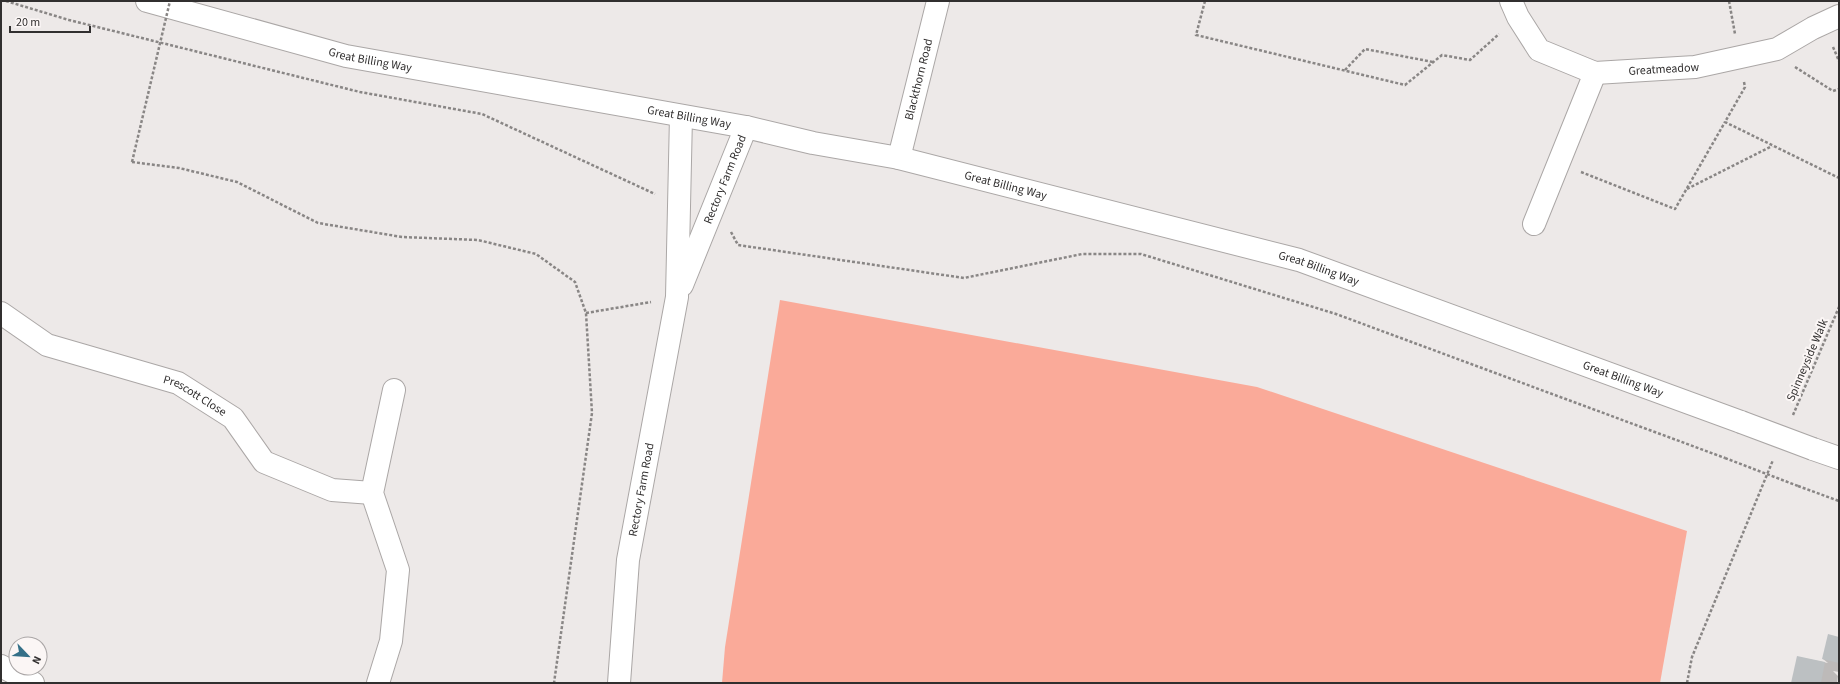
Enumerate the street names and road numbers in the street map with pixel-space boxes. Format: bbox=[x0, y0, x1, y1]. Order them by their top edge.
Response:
street label: Blackthorn Road bbox=[901, 37, 937, 122]
street label: Great Billing Way bbox=[326, 44, 414, 77]
street label: Greatmeadow bbox=[1628, 59, 1700, 80]
street label: Great Billing Way bbox=[646, 102, 733, 133]
street label: Rectory Farm Road bbox=[700, 132, 751, 227]
street label: Great Billing Way bbox=[962, 167, 1049, 204]
street label: Great Billing Way bbox=[1276, 247, 1362, 290]
street label: Spinneyside Walk bbox=[1782, 316, 1833, 404]
street label: Great Billing Way bbox=[1580, 357, 1666, 402]
street label: Prescott Close bbox=[161, 371, 230, 421]
street label: Rectory Farm Road bbox=[625, 441, 659, 538]

